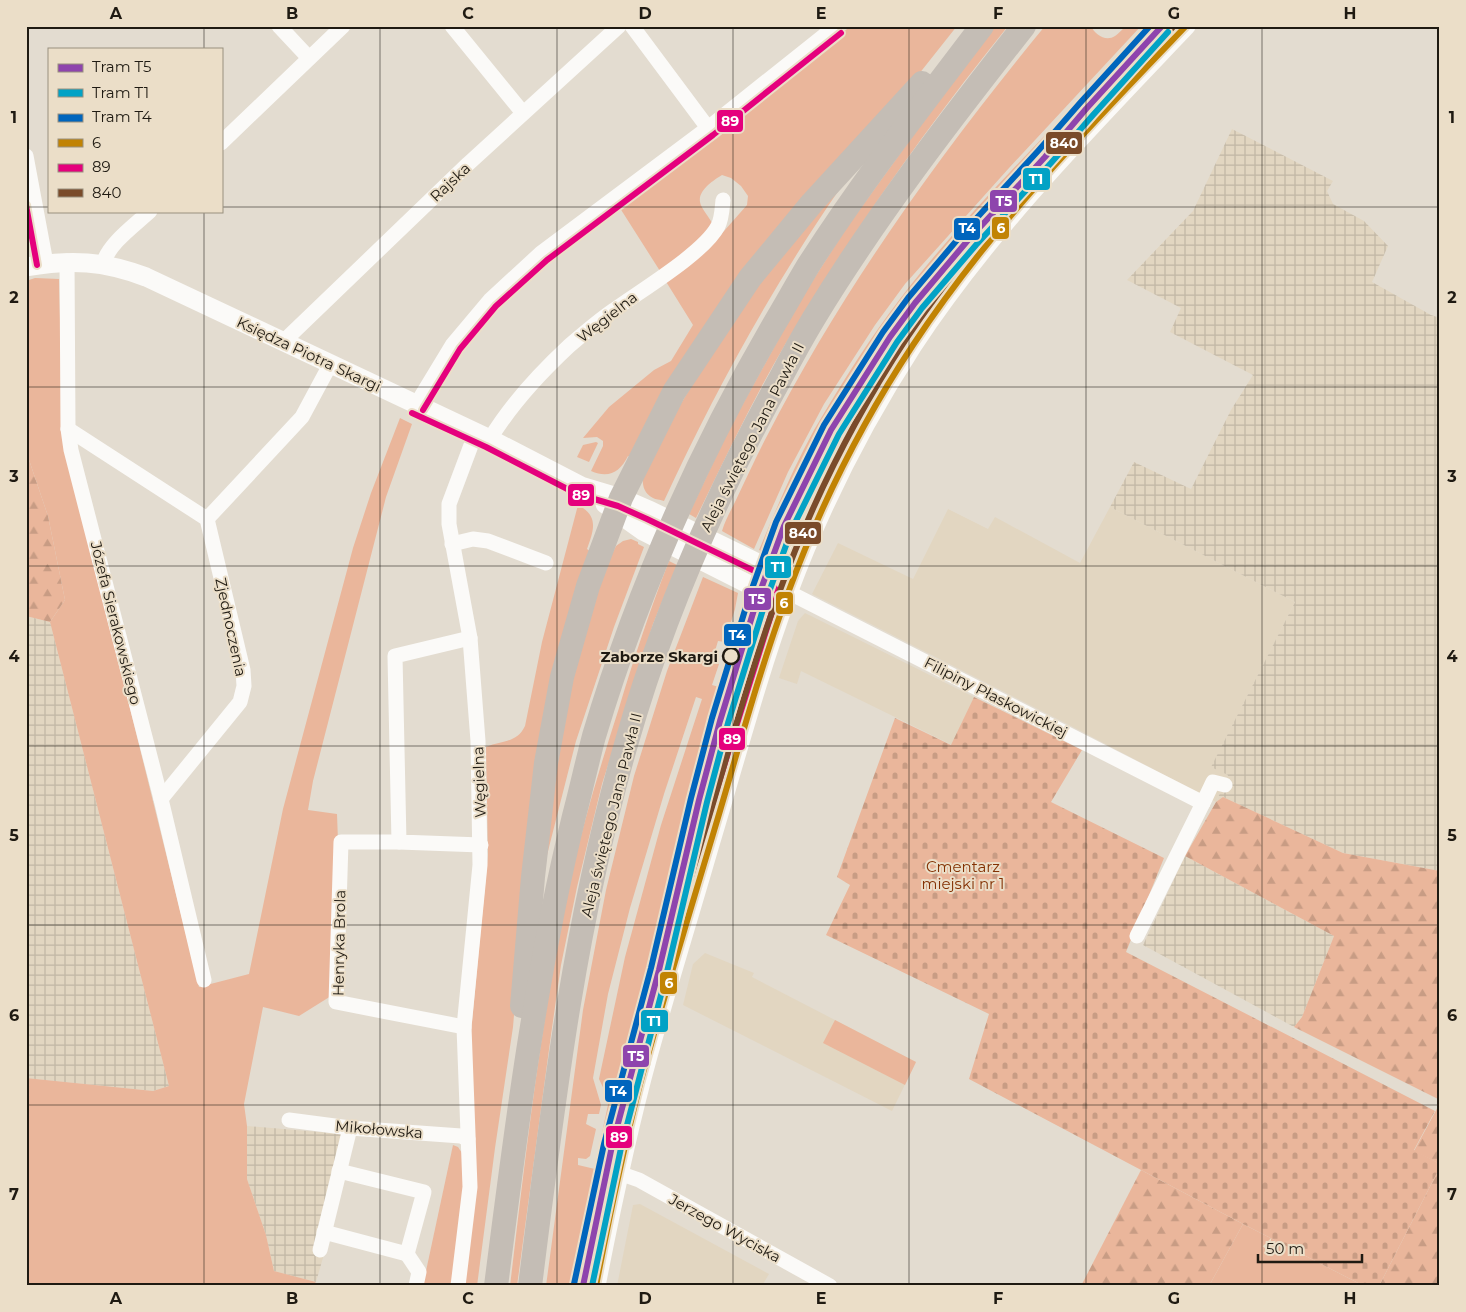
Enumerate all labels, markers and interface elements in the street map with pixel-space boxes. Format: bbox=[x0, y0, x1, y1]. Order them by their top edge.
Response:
text: A bbox=[109, 4, 123, 23]
text: B bbox=[286, 4, 298, 23]
text: C bbox=[462, 4, 474, 23]
text: D bbox=[638, 4, 652, 23]
text: E bbox=[816, 4, 826, 23]
text: F bbox=[993, 4, 1003, 23]
text: G bbox=[1168, 4, 1180, 23]
text: H bbox=[1344, 4, 1356, 23]
legend bbox=[48, 48, 222, 212]
text: Tram T5 bbox=[92, 57, 152, 76]
text: Tram T1 bbox=[92, 83, 149, 102]
text: Tram T4 bbox=[92, 107, 152, 126]
text: 1 bbox=[11, 108, 17, 127]
text: 1 bbox=[1449, 108, 1455, 127]
line badge: 89 bbox=[716, 109, 744, 133]
text: 89 bbox=[721, 112, 739, 130]
line badge: 840 bbox=[1045, 131, 1083, 155]
text: 6 bbox=[92, 133, 101, 152]
text: 840 bbox=[1050, 134, 1078, 152]
text: 89 bbox=[92, 157, 111, 176]
street label: Rajska bbox=[426, 158, 474, 206]
line badge: T1 bbox=[1022, 167, 1051, 191]
text: T1 bbox=[1029, 170, 1043, 188]
text: 840 bbox=[92, 183, 121, 202]
line badge: T5 bbox=[989, 189, 1018, 213]
text: T5 bbox=[996, 192, 1012, 210]
line badge: 6 bbox=[991, 216, 1010, 240]
line badge: T4 bbox=[953, 217, 981, 241]
text: T4 bbox=[958, 219, 976, 237]
text: 6 bbox=[997, 219, 1006, 237]
text: 2 bbox=[9, 288, 19, 307]
street label: Węgielna bbox=[573, 288, 641, 346]
text: 2 bbox=[1447, 288, 1457, 307]
street label: Księdza Piotra Skargi bbox=[234, 312, 384, 396]
street label: Aleja świętego Jana Pawła II bbox=[696, 339, 808, 535]
text: 3 bbox=[8, 467, 19, 486]
text: 3 bbox=[1446, 467, 1457, 486]
line badge: 89 bbox=[567, 483, 595, 507]
text: 89 bbox=[572, 486, 590, 504]
line badge: 840 bbox=[784, 521, 822, 545]
text: 840 bbox=[789, 524, 817, 542]
street label: Józefa Sierakowskiego bbox=[86, 538, 145, 707]
line badge: T1 bbox=[764, 555, 792, 579]
text: T1 bbox=[771, 558, 785, 576]
street label: Zjednoczenia bbox=[211, 576, 251, 678]
line badge: T5 bbox=[743, 587, 772, 611]
text: T5 bbox=[749, 590, 765, 608]
line badge: 6 bbox=[775, 591, 794, 615]
text: 6 bbox=[780, 594, 789, 612]
line badge: T4 bbox=[723, 623, 752, 647]
text: T4 bbox=[728, 626, 746, 644]
text: 4 bbox=[8, 647, 20, 666]
place label: Zaborze Skargi bbox=[600, 647, 718, 666]
marker: Zaborze Skargi bbox=[722, 647, 740, 665]
text: 4 bbox=[1446, 647, 1458, 666]
street label: Filipiny Płaskowickiej bbox=[921, 653, 1071, 741]
street label: Aleja świętego Jana Pawła II bbox=[576, 711, 646, 919]
line badge: 89 bbox=[718, 727, 746, 751]
text: 89 bbox=[723, 730, 741, 748]
street label: Węgielna bbox=[468, 746, 490, 818]
text: 5 bbox=[9, 826, 19, 845]
text: 5 bbox=[1447, 826, 1457, 845]
park label: Cmentarz miejski nr 1 bbox=[922, 857, 1004, 893]
street label: Henryka Brola bbox=[329, 890, 349, 996]
line badge: 6 bbox=[659, 971, 678, 995]
text: 6 bbox=[665, 974, 674, 992]
text: 6 bbox=[9, 1006, 19, 1025]
text: 6 bbox=[1447, 1006, 1457, 1025]
line badge: T1 bbox=[640, 1009, 669, 1033]
text: T1 bbox=[647, 1012, 661, 1030]
line badge: T5 bbox=[622, 1044, 650, 1068]
text: T5 bbox=[628, 1047, 644, 1065]
line badge: T4 bbox=[604, 1079, 633, 1103]
text: T4 bbox=[609, 1082, 627, 1100]
street label: Mikołowska bbox=[334, 1116, 424, 1142]
line badge: 89 bbox=[605, 1125, 633, 1149]
text: 89 bbox=[610, 1128, 628, 1146]
text: 7 bbox=[9, 1185, 19, 1204]
text: 7 bbox=[1447, 1185, 1457, 1204]
street label: Jerzego Wyciska bbox=[665, 1189, 784, 1267]
scale bar bbox=[1258, 1232, 1362, 1264]
text: 50 m bbox=[1266, 1239, 1304, 1258]
text: A bbox=[109, 1289, 123, 1308]
text: B bbox=[286, 1289, 298, 1308]
text: C bbox=[462, 1289, 474, 1308]
text: D bbox=[638, 1289, 652, 1308]
text: E bbox=[816, 1289, 826, 1308]
text: F bbox=[993, 1289, 1003, 1308]
text: G bbox=[1168, 1289, 1180, 1308]
text: H bbox=[1344, 1289, 1356, 1308]

